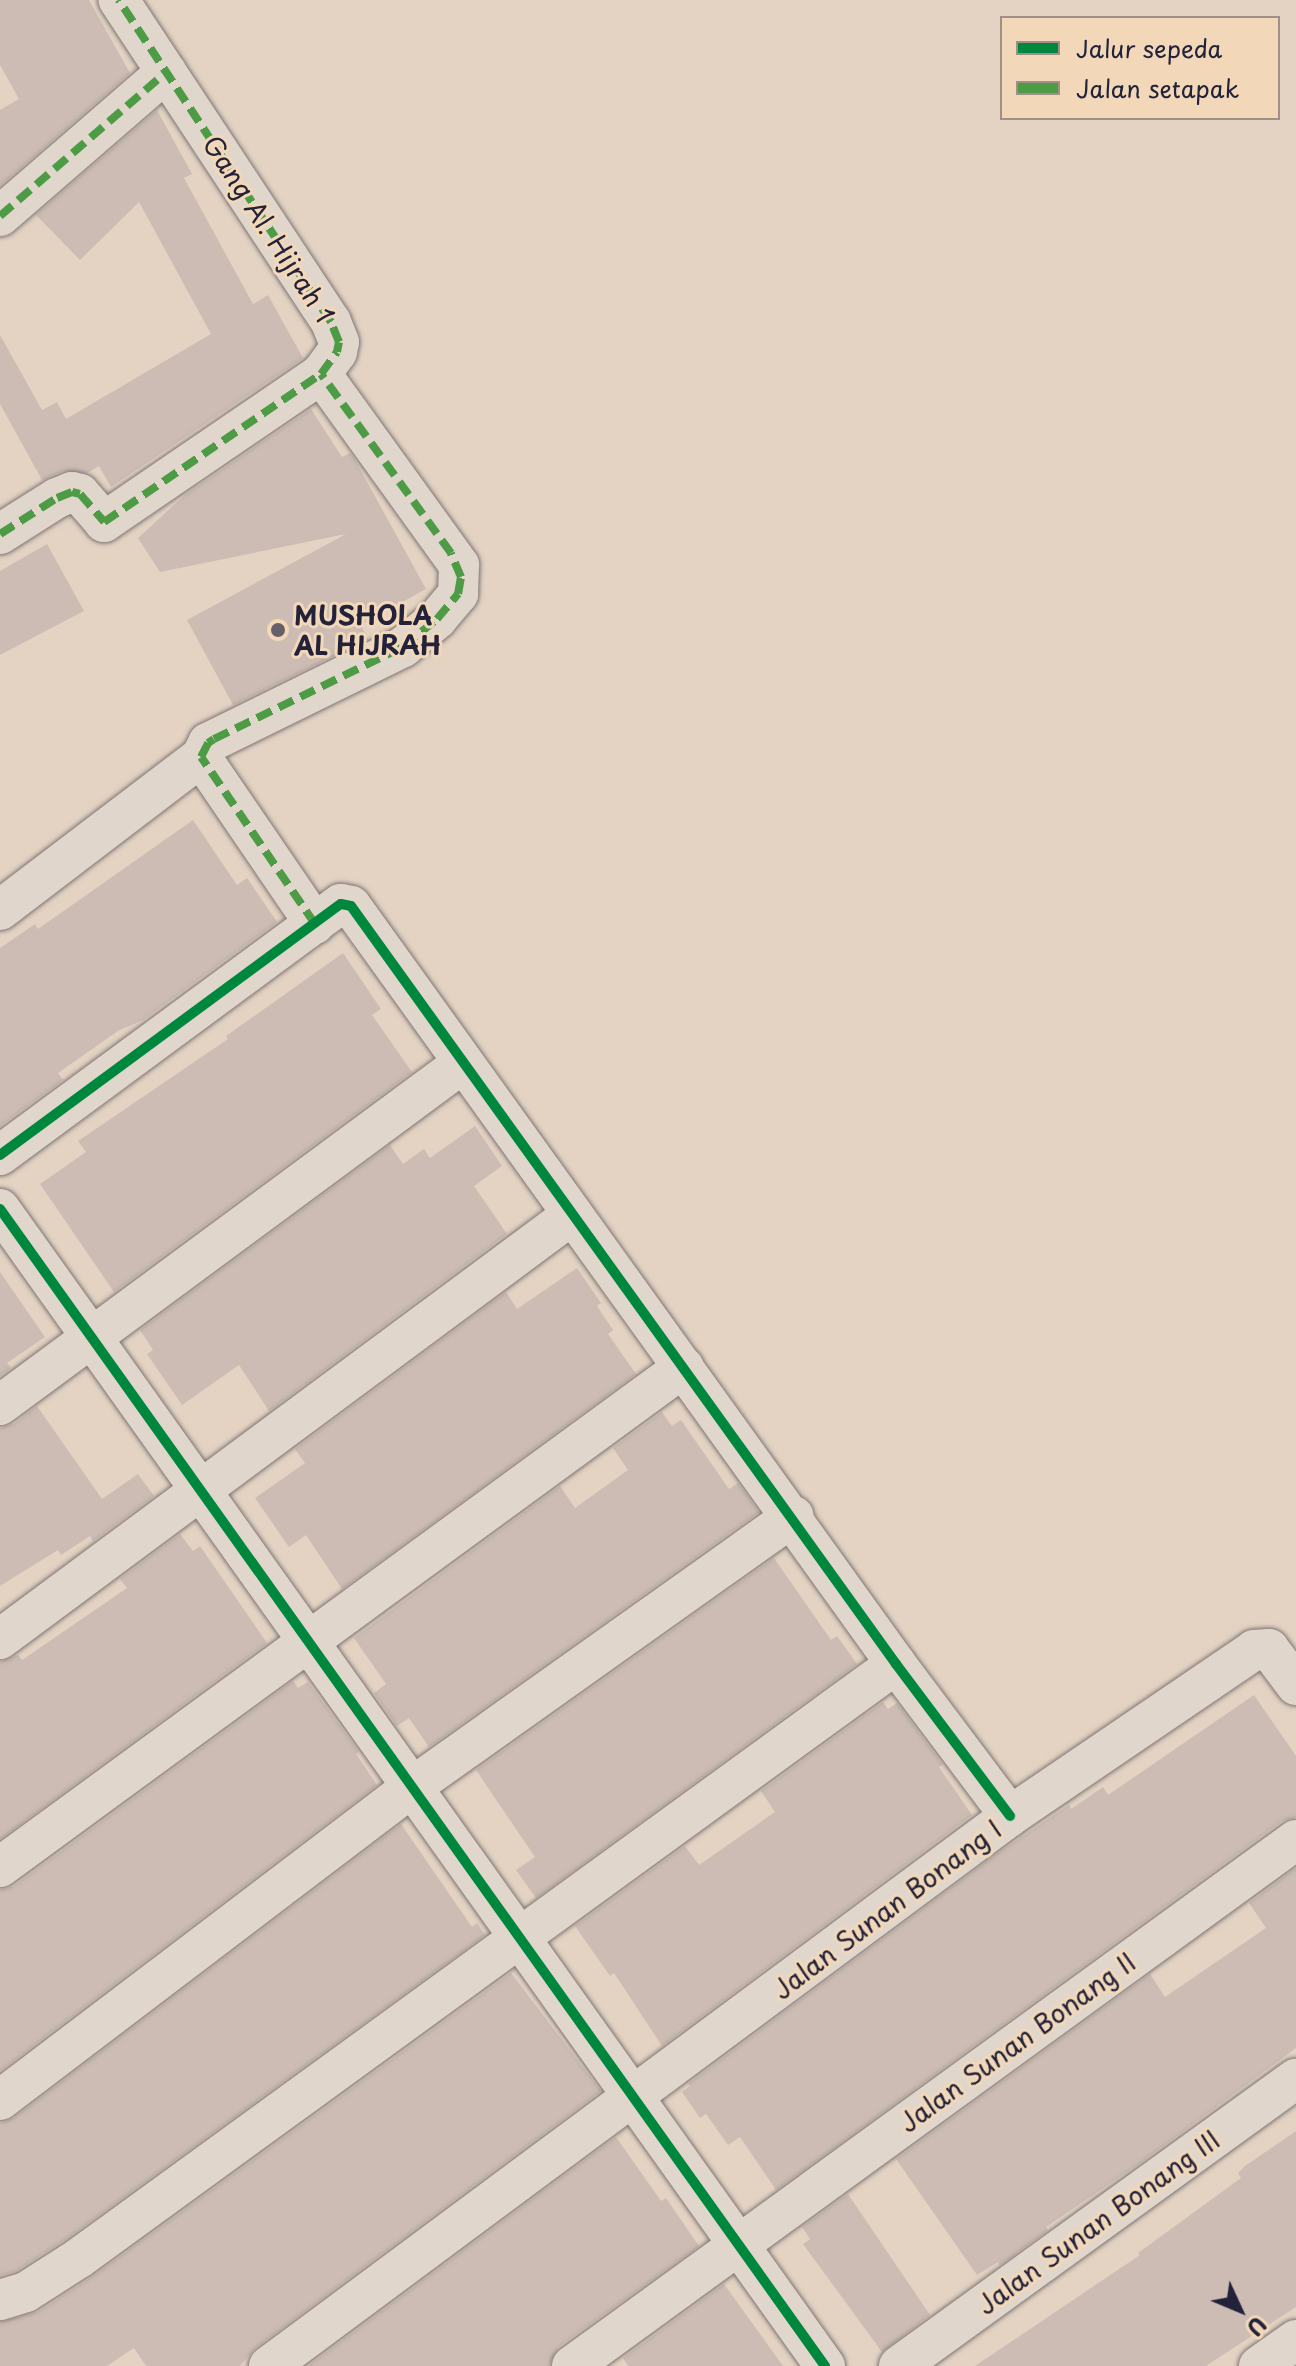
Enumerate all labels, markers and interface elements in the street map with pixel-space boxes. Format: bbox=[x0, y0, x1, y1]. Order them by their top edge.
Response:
legend bbox=[1000, 16, 1280, 120]
text: Jalur sepeda bbox=[1076, 30, 1222, 66]
text: Jalan setapak bbox=[1076, 70, 1239, 106]
street label: Gang Al. Hijrah 1 bbox=[197, 129, 341, 329]
place label: MUSHOLA AL HIJRAH bbox=[294, 599, 442, 660]
marker: MUSHOLA AL HIJRAH bbox=[269, 621, 287, 639]
street label: Jalan Sunan Bonang I bbox=[767, 1813, 1007, 2005]
street label: Jalan Sunan Bonang II bbox=[892, 1945, 1142, 2139]
street label: Jalan Sunan Bonang III bbox=[970, 2123, 1226, 2321]
north arrow bbox=[1200, 2270, 1280, 2350]
text: U bbox=[1240, 2310, 1275, 2345]

